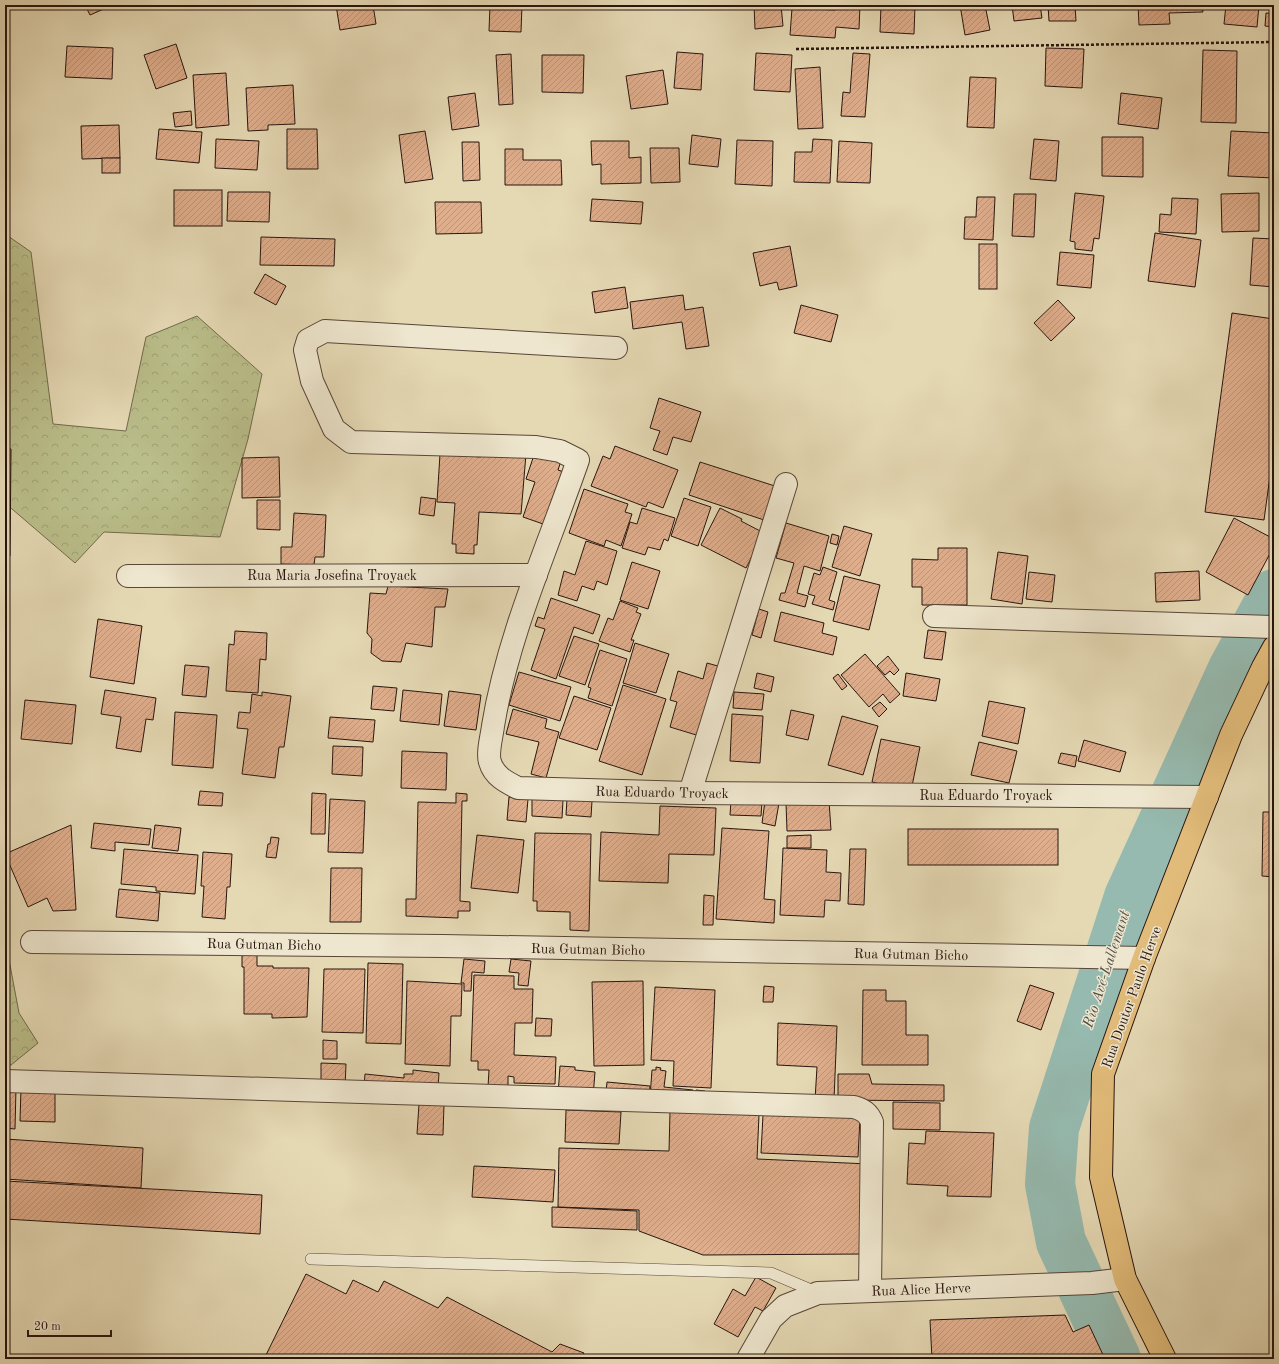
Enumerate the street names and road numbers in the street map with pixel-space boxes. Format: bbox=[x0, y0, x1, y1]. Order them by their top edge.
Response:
street label: Rua Maria Josefina Troyack bbox=[247, 569, 417, 583]
street label: Rua Eduardo Troyack bbox=[595, 785, 729, 801]
street label: Rua Eduardo Troyack bbox=[919, 789, 1053, 803]
street label: Rua Doutor Paulo Herve bbox=[1100, 925, 1164, 1070]
street label: Rua Gutman Bicho bbox=[207, 937, 321, 953]
street label: Rua Gutman Bicho bbox=[531, 942, 645, 958]
street label: Rua Gutman Bicho bbox=[854, 947, 968, 963]
street label: Rua Alice Herve bbox=[871, 1281, 971, 1299]

